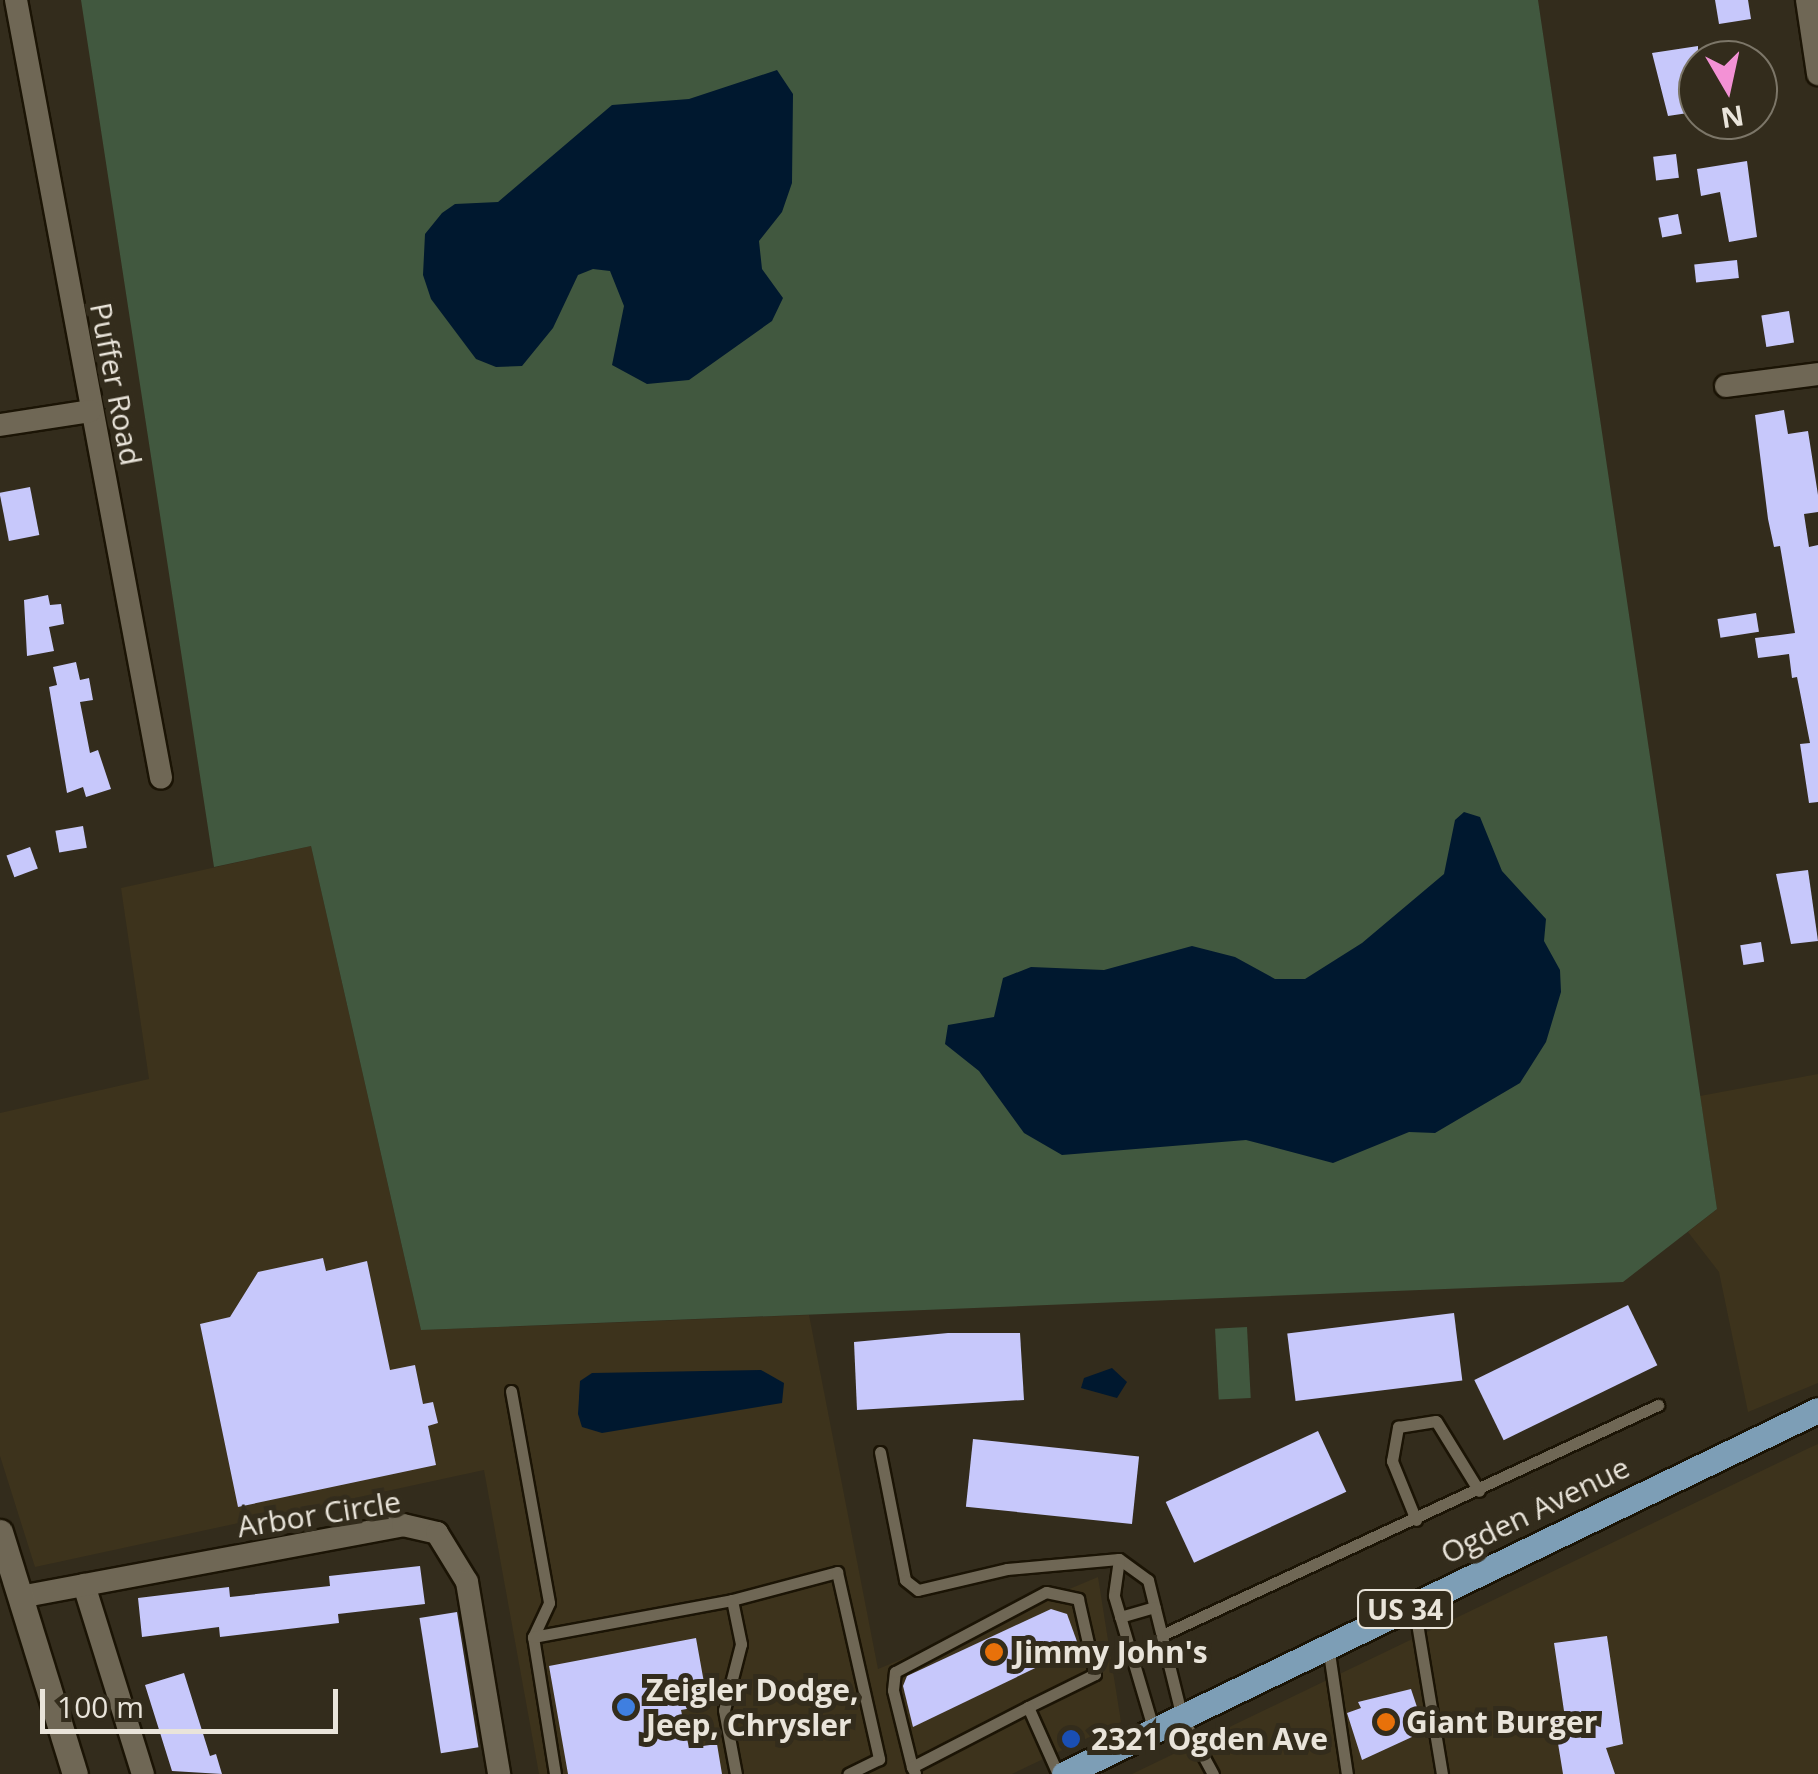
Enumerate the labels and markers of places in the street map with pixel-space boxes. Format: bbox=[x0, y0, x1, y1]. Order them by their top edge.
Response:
place label: Jimmy John's bbox=[1014, 1634, 1208, 1670]
marker: Jimmy John's bbox=[983, 1641, 1005, 1663]
place label: Zeigler Dodge, Jeep, Chrysler bbox=[646, 1672, 858, 1742]
marker: Zeigler Dodge, Jeep, Chrysler bbox=[615, 1696, 637, 1718]
place label: Giant Burger bbox=[1406, 1704, 1597, 1740]
marker: Giant Burger bbox=[1375, 1711, 1397, 1733]
place label: 2321 Ogden Ave bbox=[1091, 1721, 1328, 1757]
marker: 2321 Ogden Ave bbox=[1060, 1728, 1082, 1750]

